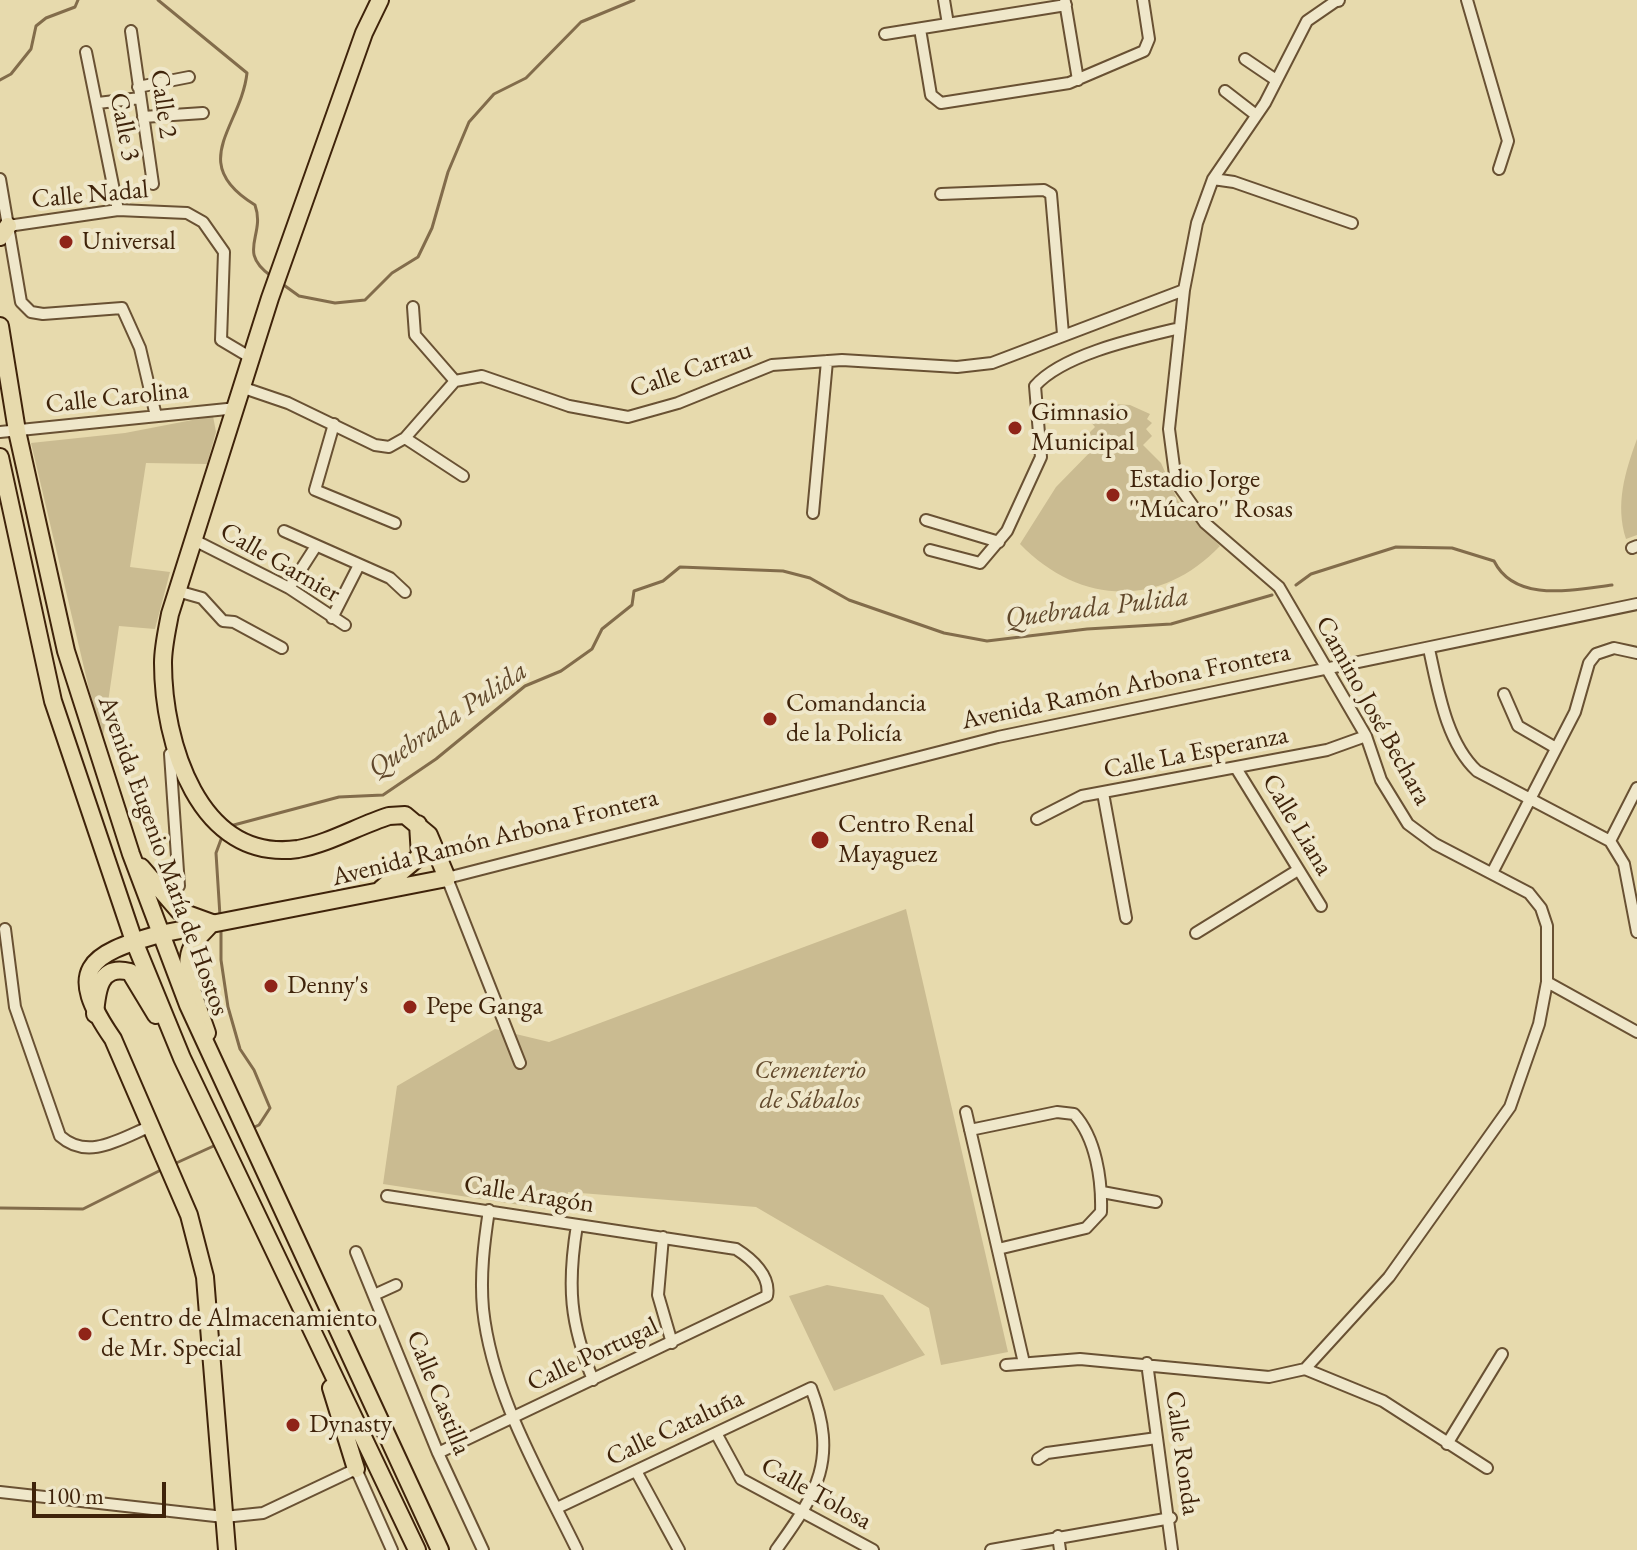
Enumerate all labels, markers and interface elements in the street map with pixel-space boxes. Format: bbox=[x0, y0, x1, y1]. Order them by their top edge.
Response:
street label: Calle 2 bbox=[143, 68, 183, 140]
street label: Calle 3 bbox=[102, 90, 146, 164]
street label: Calle Nadal bbox=[30, 174, 150, 216]
place label: Universal bbox=[82, 226, 176, 258]
marker: Universal bbox=[57, 233, 75, 251]
street label: Calle Carrau bbox=[626, 335, 756, 405]
street label: Calle Carolina bbox=[44, 375, 190, 421]
place label: Gimnasio Municipal bbox=[1031, 397, 1135, 458]
marker: Gimnasio Municipal bbox=[1006, 419, 1024, 437]
place label: Estadio Jorge ''Múcaro'' Rosas bbox=[1129, 464, 1293, 526]
marker: Estadio Jorge ''Múcaro'' Rosas bbox=[1104, 486, 1122, 504]
street label: Calle Garnier bbox=[214, 516, 346, 610]
water label: Quebrada Pulida bbox=[1003, 580, 1191, 636]
street label: Camino José Bechara bbox=[1308, 611, 1438, 811]
street label: Avenida Ramón Arbona Frontera bbox=[959, 637, 1293, 737]
water label: Quebrada Pulida bbox=[362, 654, 534, 786]
place label: Comandancia de la Policía bbox=[786, 688, 926, 750]
street label: Avenida Eugenio María de Hostos bbox=[91, 692, 235, 1020]
marker: Comandancia de la Policía bbox=[761, 710, 779, 728]
street label: Calle La Esperanza bbox=[1101, 720, 1291, 786]
street label: Calle Liana bbox=[1255, 769, 1339, 881]
street label: Avenida Ramón Arbona Frontera bbox=[329, 782, 661, 894]
place label: Centro Renal Mayaguez bbox=[838, 809, 974, 870]
marker: Centro Renal Mayaguez bbox=[809, 829, 831, 851]
place label: Denny's bbox=[287, 970, 368, 1002]
marker: Denny's bbox=[262, 977, 280, 995]
place label: Pepe Ganga bbox=[426, 991, 543, 1023]
marker: Pepe Ganga bbox=[401, 998, 419, 1016]
park label: Cementerio de Sábalos bbox=[754, 1055, 866, 1116]
street label: Calle Aragón bbox=[462, 1169, 596, 1221]
place label: Centro de Almacenamiento de Mr. Special bbox=[101, 1303, 377, 1364]
street label: Calle Portugal bbox=[522, 1311, 664, 1399]
marker: Centro de Almacenamiento de Mr. Special bbox=[76, 1325, 94, 1343]
street label: Calle Castilla bbox=[399, 1326, 477, 1460]
street label: Calle Cataluña bbox=[601, 1383, 749, 1473]
street label: Calle Ronda bbox=[1158, 1389, 1206, 1517]
place label: Dynasty bbox=[309, 1409, 392, 1441]
marker: Dynasty bbox=[284, 1416, 302, 1434]
street label: Calle Tolosa bbox=[755, 1451, 877, 1537]
scale bar bbox=[36, 1466, 170, 1516]
text: 100 m bbox=[46, 1480, 104, 1511]

